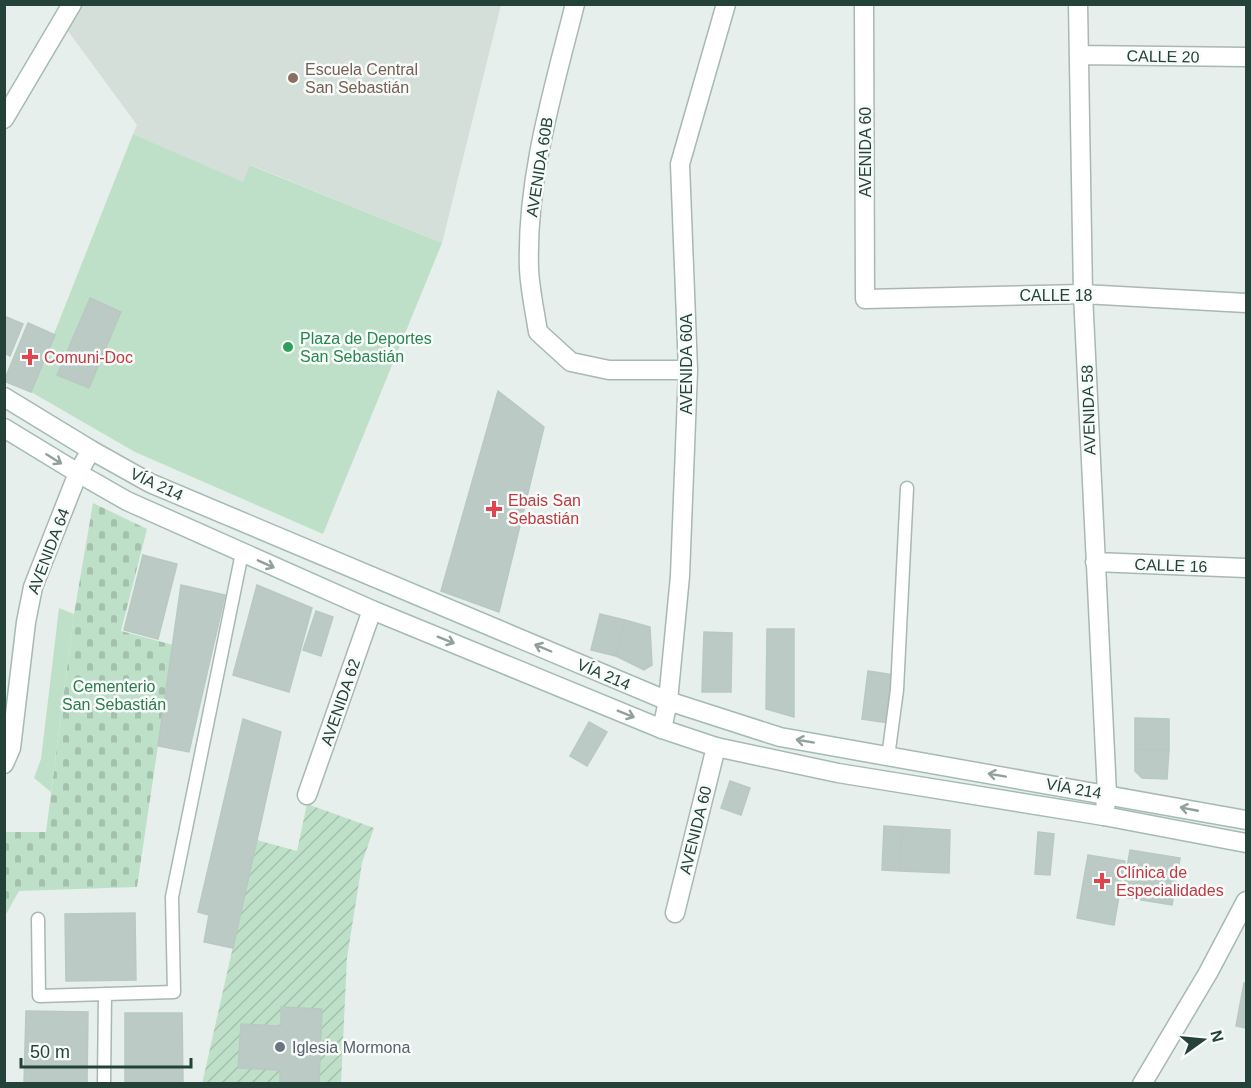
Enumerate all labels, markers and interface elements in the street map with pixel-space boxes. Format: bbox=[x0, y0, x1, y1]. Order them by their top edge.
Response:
street label: CALLE 20 bbox=[1126, 47, 1200, 66]
place label: Escuela Central San Sebastián bbox=[305, 61, 418, 96]
marker: Escuela Central San Sebastián bbox=[286, 71, 300, 85]
street label: AVENIDA 60 bbox=[857, 107, 874, 197]
street label: AVENIDA 60B bbox=[523, 116, 556, 218]
street label: CALLE 18 bbox=[1020, 287, 1093, 304]
street label: AVENIDA 60A bbox=[678, 313, 695, 415]
place label: Plaza de Deportes San Sebastián bbox=[300, 330, 432, 365]
marker: Plaza de Deportes San Sebastián bbox=[281, 340, 295, 354]
marker: Comuni-Doc bbox=[21, 348, 39, 366]
place label: Comuni-Doc bbox=[44, 349, 133, 366]
street label: AVENIDA 58 bbox=[1078, 364, 1099, 455]
one-way arrow bbox=[45, 453, 62, 465]
street label: VÍA 214 bbox=[128, 464, 186, 504]
place label: Ebais San Sebastián bbox=[508, 492, 581, 527]
marker: Ebais San Sebastián bbox=[485, 500, 503, 518]
street label: AVENIDA 64 bbox=[24, 506, 73, 596]
street label: CALLE 16 bbox=[1134, 556, 1208, 575]
one-way arrow bbox=[257, 558, 275, 570]
one-way arrow bbox=[436, 635, 454, 646]
one-way arrow bbox=[534, 642, 552, 653]
street label: VÍA 214 bbox=[575, 655, 633, 693]
street label: AVENIDA 62 bbox=[318, 657, 363, 748]
park label: Cementerio San Sebastián bbox=[62, 678, 166, 713]
one-way arrow bbox=[616, 709, 635, 720]
one-way arrow bbox=[796, 736, 815, 747]
one-way arrow bbox=[988, 769, 1007, 780]
street label: VÍA 214 bbox=[1045, 774, 1103, 802]
street label: AVENIDA 60 bbox=[676, 784, 715, 876]
one-way arrow bbox=[1180, 803, 1199, 814]
place label: Clínica de Especialidades bbox=[1116, 864, 1224, 899]
marker: Clínica de Especialidades bbox=[1093, 872, 1111, 890]
north arrow bbox=[1173, 1010, 1233, 1070]
text: N bbox=[1207, 1028, 1227, 1044]
scale bar bbox=[21, 1031, 190, 1069]
place label: Iglesia Mormona bbox=[292, 1039, 410, 1056]
marker: Iglesia Mormona bbox=[273, 1040, 287, 1054]
text: 50 m bbox=[30, 1042, 70, 1062]

